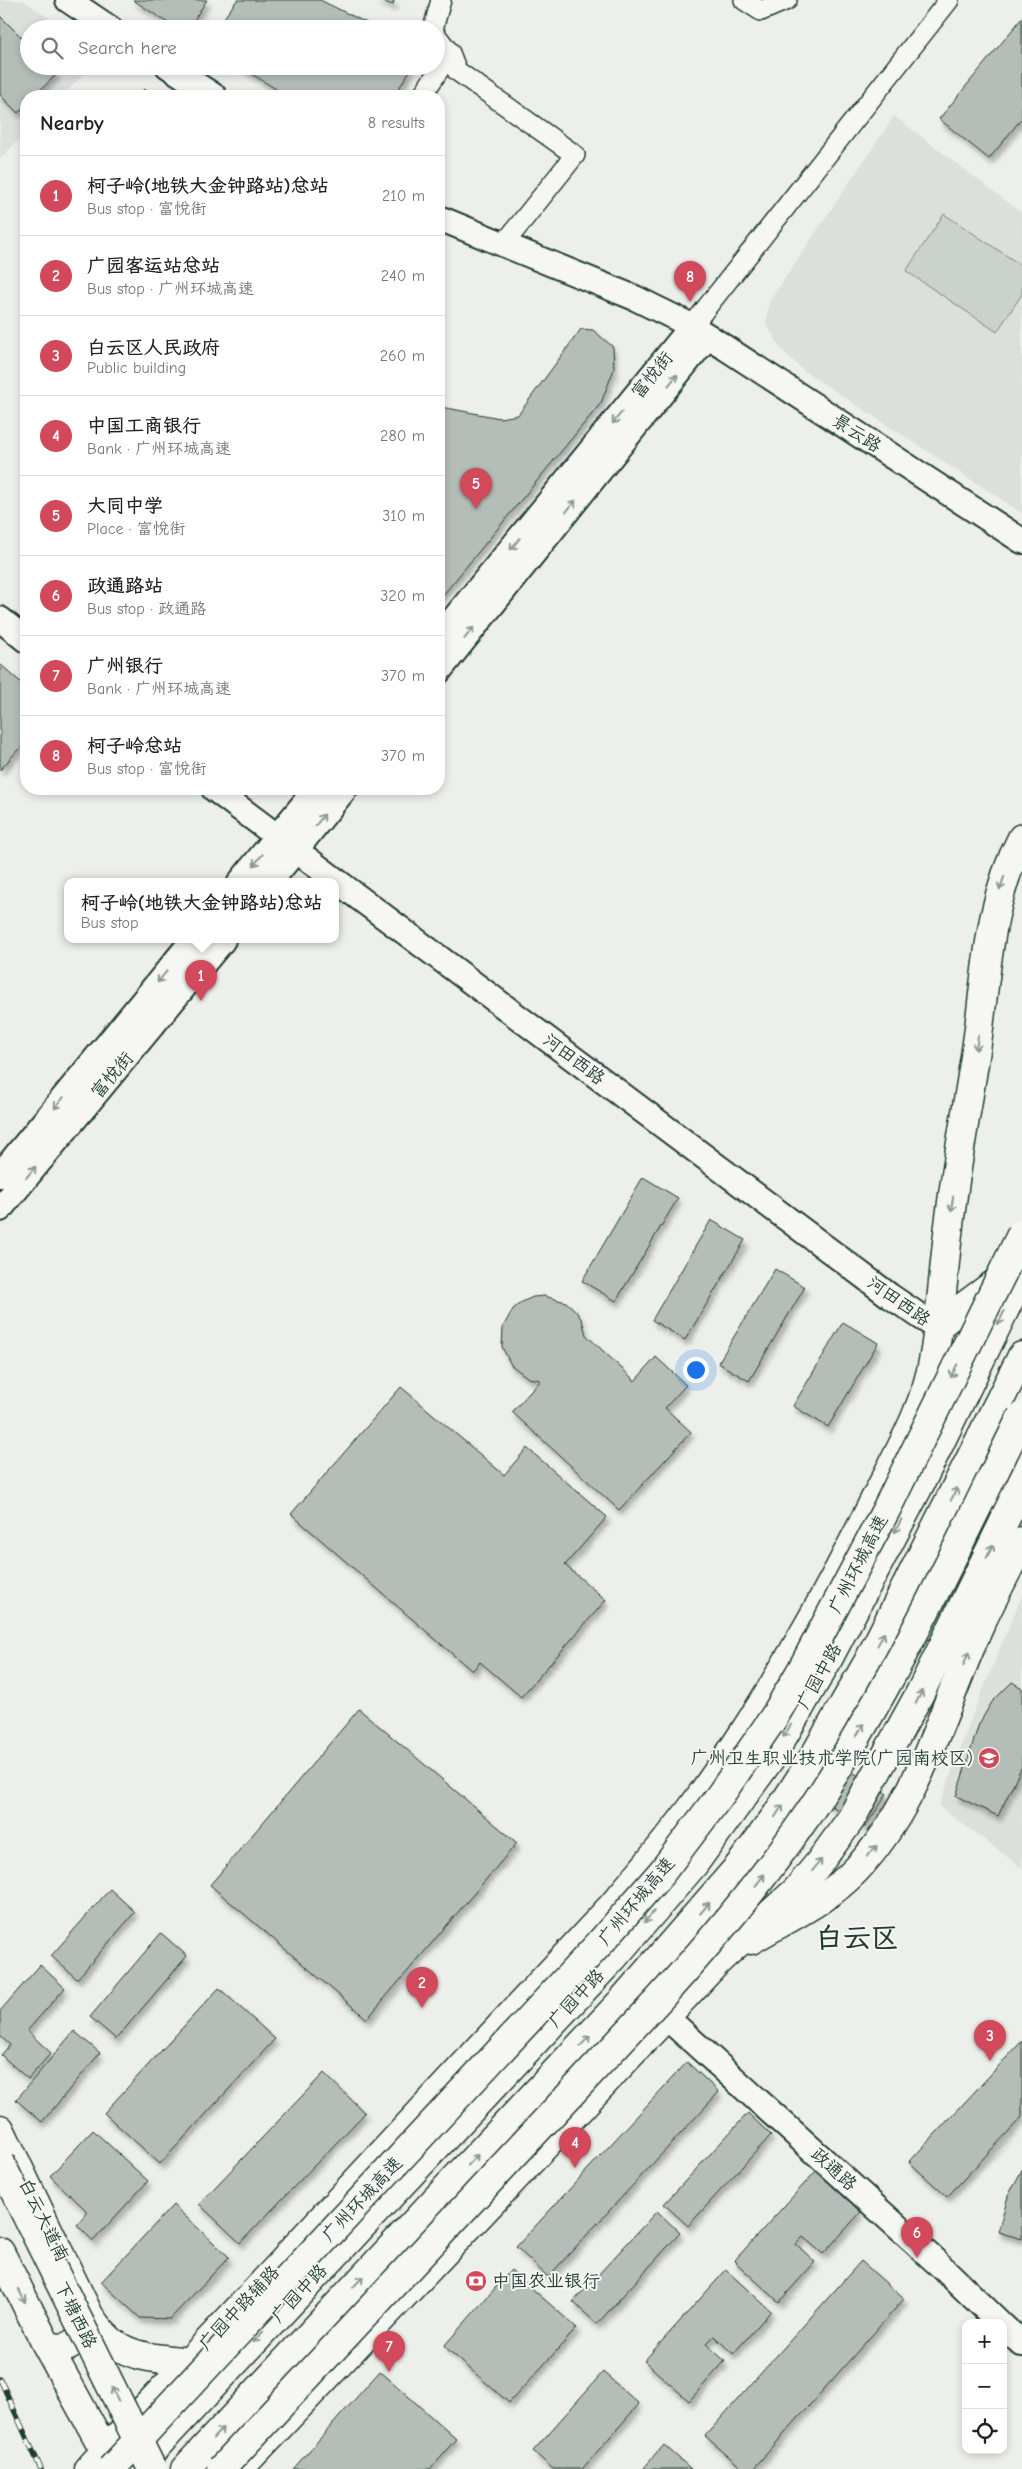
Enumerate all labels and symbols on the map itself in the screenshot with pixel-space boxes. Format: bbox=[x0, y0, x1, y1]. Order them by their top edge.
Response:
pin: 8 bbox=[674, 261, 706, 302]
street label: 富悦街 bbox=[627, 348, 678, 403]
one-way arrow bbox=[668, 374, 679, 387]
street label: 景云路 bbox=[828, 410, 885, 457]
one-way arrow bbox=[612, 411, 623, 424]
pin: 5 bbox=[460, 468, 492, 509]
one-way arrow bbox=[566, 500, 577, 513]
one-way arrow bbox=[509, 537, 520, 550]
one-way arrow bbox=[464, 627, 475, 640]
one-way arrow bbox=[315, 814, 326, 827]
one-way arrow bbox=[253, 853, 264, 866]
one-way arrow bbox=[997, 875, 1006, 890]
pin: 1 bbox=[185, 960, 217, 1001]
one-way arrow bbox=[156, 971, 167, 984]
street label: 河田西路 bbox=[539, 1029, 609, 1089]
one-way arrow bbox=[972, 1035, 982, 1051]
street label: 富悦街 bbox=[87, 1048, 138, 1103]
one-way arrow bbox=[54, 1097, 65, 1110]
one-way arrow bbox=[26, 1166, 37, 1179]
one-way arrow bbox=[946, 1195, 956, 1211]
street label: 河田西路 bbox=[863, 1272, 934, 1331]
one-way arrow bbox=[996, 1310, 1005, 1325]
your location bbox=[683, 1357, 709, 1383]
one-way arrow bbox=[949, 1363, 958, 1378]
one-way arrow bbox=[949, 1487, 959, 1502]
street label: 广州环城高速 bbox=[825, 1511, 892, 1617]
one-way arrow bbox=[893, 1519, 903, 1534]
one-way arrow bbox=[985, 1543, 995, 1558]
one-way arrow bbox=[876, 1633, 886, 1647]
street label: 广园中路 bbox=[793, 1640, 846, 1713]
one-way arrow bbox=[962, 1652, 972, 1667]
one-way arrow bbox=[914, 1689, 924, 1704]
one-way arrow bbox=[782, 1723, 792, 1737]
one-way arrow bbox=[856, 1724, 866, 1738]
school or university icon: 广州卫生职业技术学院(广园南校区) bbox=[977, 1746, 1001, 1770]
place label: 广州卫生职业技术学院(广园南校区) bbox=[691, 1748, 973, 1769]
one-way arrow bbox=[774, 1805, 784, 1819]
one-way arrow bbox=[866, 1845, 878, 1858]
street label: 广州环城高速 bbox=[594, 1853, 679, 1949]
one-way arrow bbox=[811, 1859, 822, 1872]
one-way arrow bbox=[755, 1873, 765, 1887]
one-way arrow bbox=[700, 1901, 711, 1914]
one-way arrow bbox=[643, 1911, 655, 1924]
district label: 白云区 bbox=[815, 1922, 899, 1954]
street label: 广园中路 bbox=[544, 1965, 609, 2032]
pin: 2 bbox=[406, 1967, 438, 2008]
pin: 3 bbox=[974, 2020, 1006, 2061]
one-way arrow bbox=[579, 2035, 591, 2048]
pin: 4 bbox=[559, 2127, 591, 2168]
street label: 政通路 bbox=[807, 2144, 861, 2195]
street label: 广州环城高速 bbox=[318, 2153, 407, 2246]
one-way arrow bbox=[467, 2153, 479, 2166]
street label: 白云大道南 bbox=[14, 2175, 73, 2265]
pin: 6 bbox=[901, 2217, 933, 2258]
street label: 广园中路 bbox=[267, 2260, 332, 2327]
street label: 广园中路辅路 bbox=[195, 2262, 284, 2355]
bank icon: 中国农业银行 bbox=[464, 2269, 488, 2293]
place label: 中国农业银行 bbox=[492, 2271, 600, 2292]
one-way arrow bbox=[352, 2275, 364, 2288]
street label: 下塘西路 bbox=[50, 2278, 101, 2352]
one-way arrow bbox=[18, 2288, 27, 2303]
one-way arrow bbox=[252, 2331, 264, 2344]
pin: 7 bbox=[373, 2331, 405, 2372]
one-way arrow bbox=[110, 2387, 119, 2402]
one-way arrow bbox=[212, 2427, 224, 2440]

